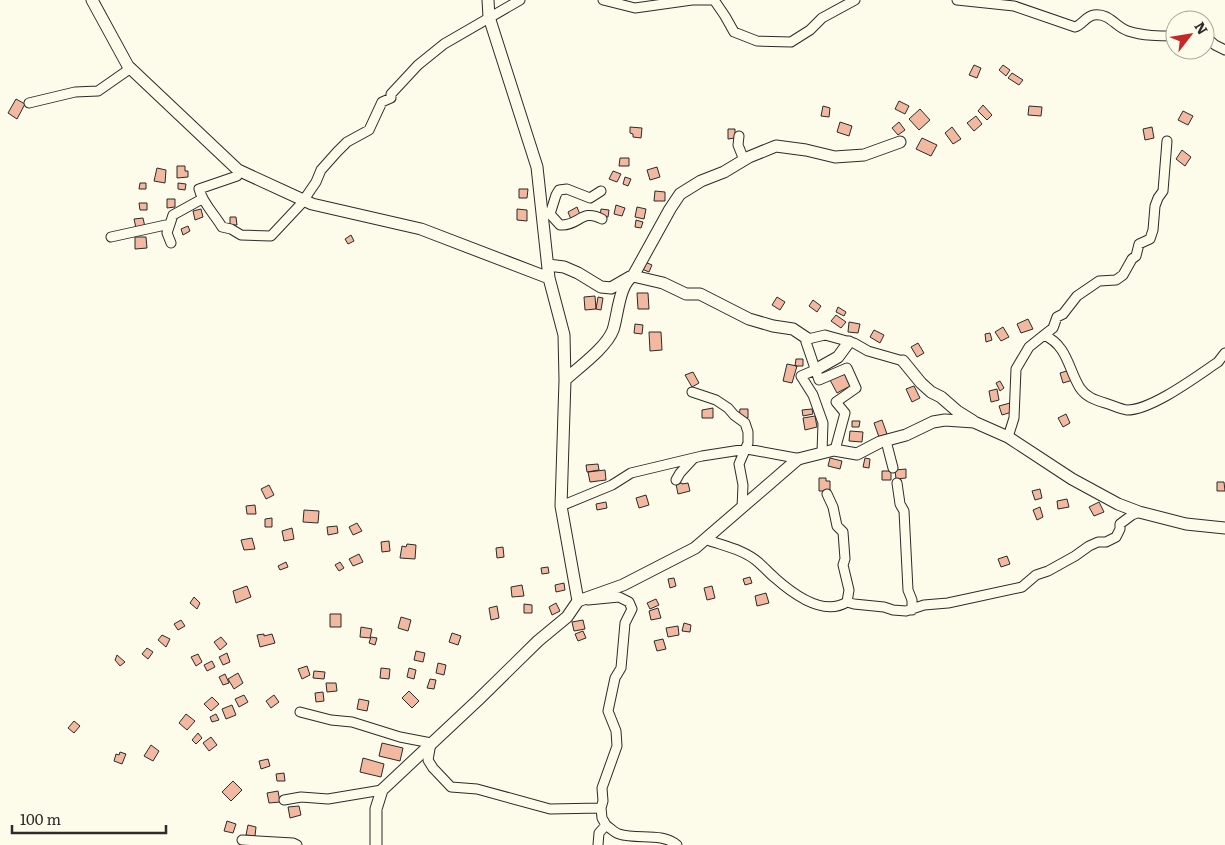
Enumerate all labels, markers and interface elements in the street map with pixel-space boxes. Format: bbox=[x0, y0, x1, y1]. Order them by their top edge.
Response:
north arrow bbox=[1165, 10, 1215, 60]
text: N bbox=[1190, 18, 1214, 38]
scale bar bbox=[12, 802, 166, 834]
text: 100 m bbox=[20, 807, 61, 830]

